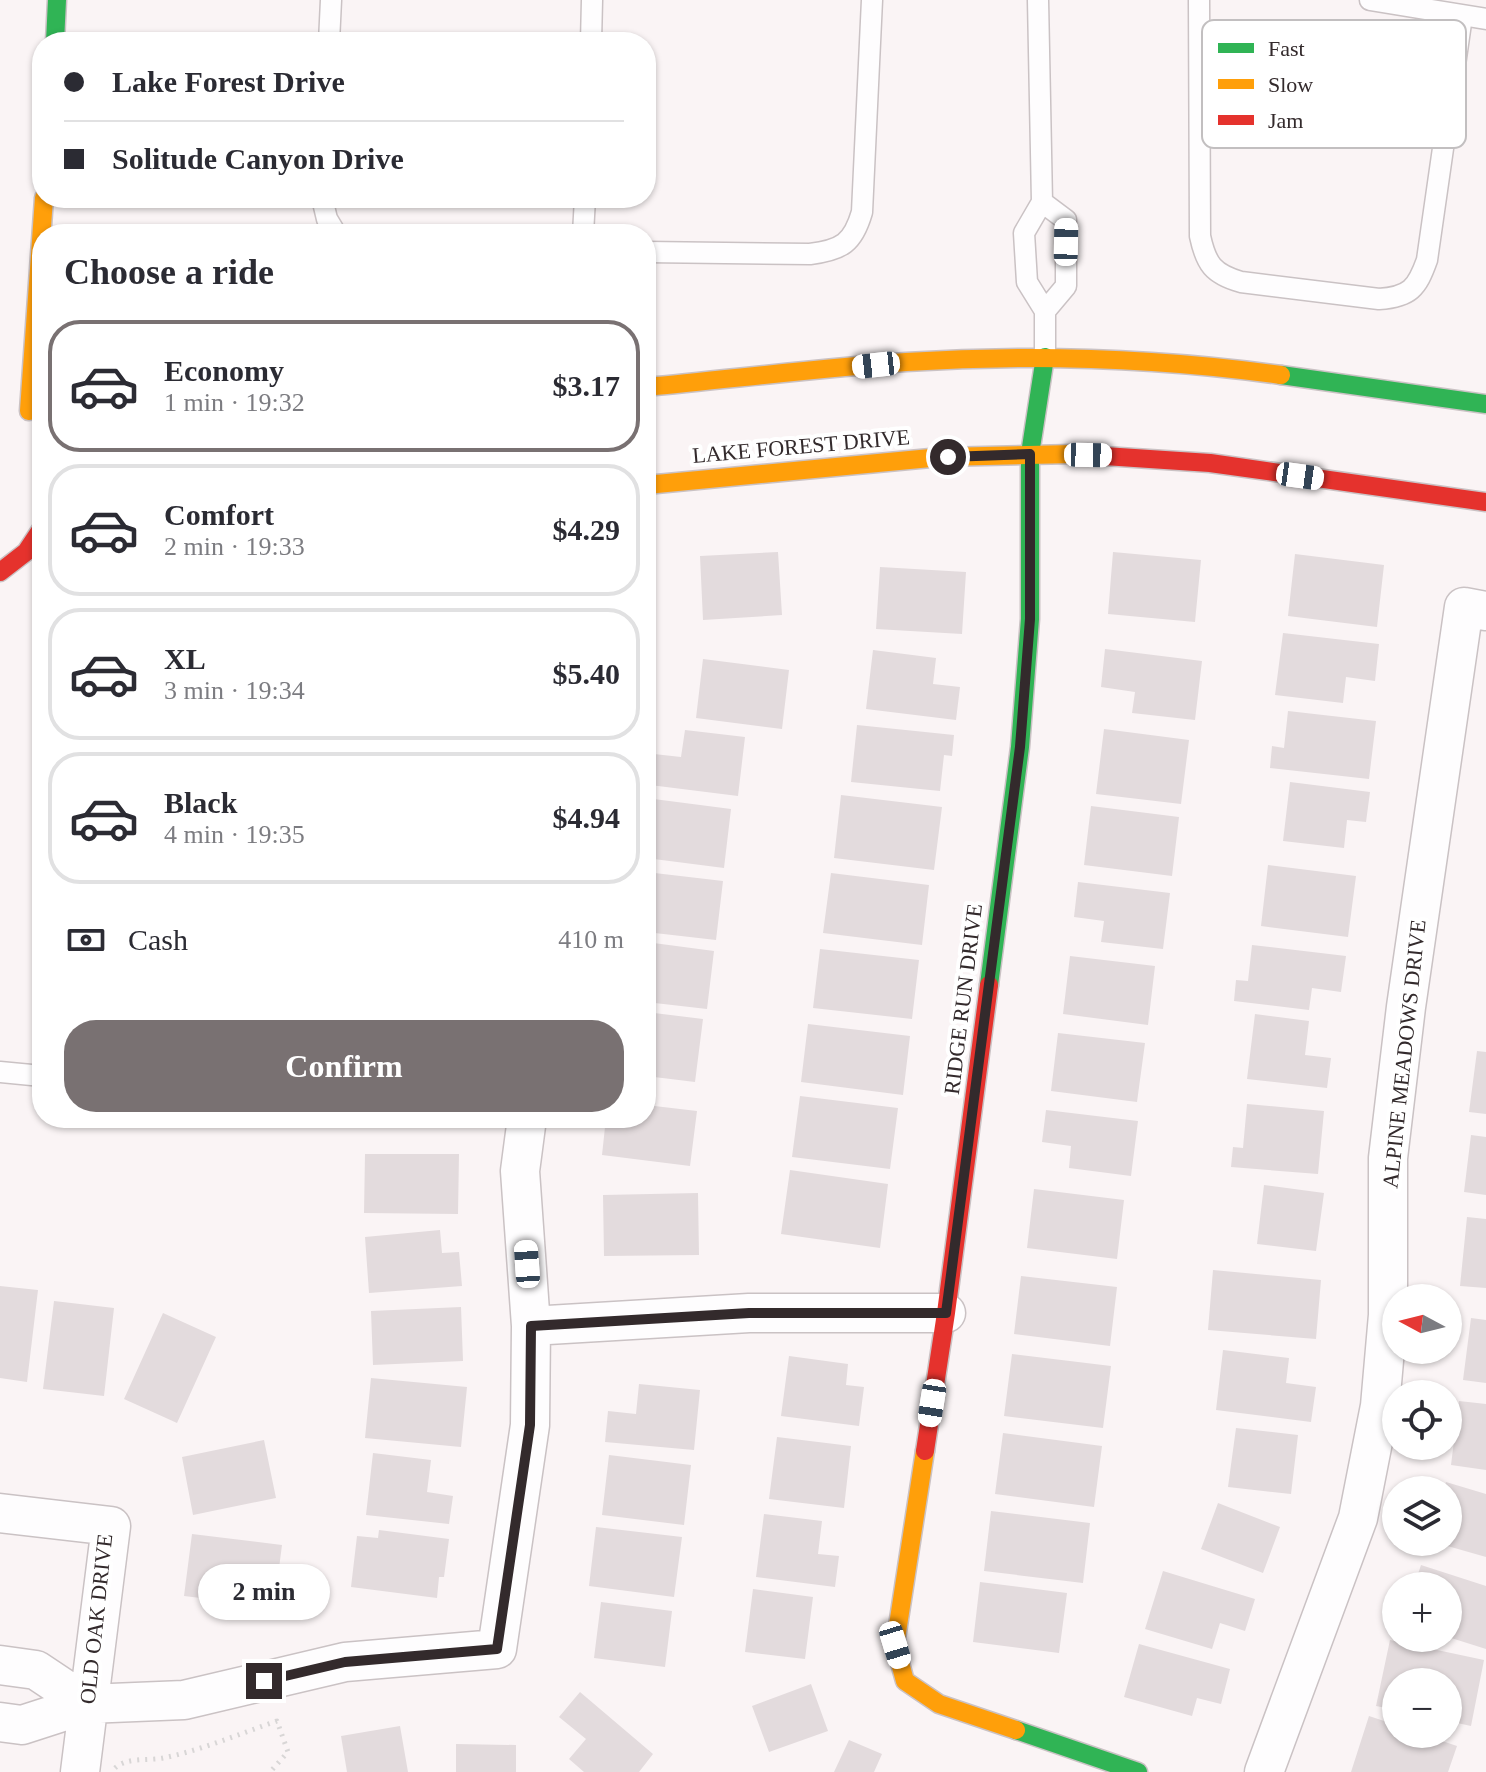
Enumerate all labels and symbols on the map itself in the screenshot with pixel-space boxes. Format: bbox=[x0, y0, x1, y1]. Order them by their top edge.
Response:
legend bbox=[1202, 20, 1466, 148]
text: Fast bbox=[1268, 36, 1305, 61]
text: Slow bbox=[1268, 72, 1313, 97]
text: Jam bbox=[1268, 108, 1303, 133]
car bbox=[1054, 218, 1078, 266]
car bbox=[851, 351, 901, 379]
street label: LAKE FOREST DRIVE bbox=[691, 424, 911, 468]
route start bbox=[930, 439, 966, 475]
car bbox=[1064, 443, 1112, 467]
car bbox=[1275, 461, 1325, 491]
street label: RIDGE RUN DRIVE bbox=[939, 902, 987, 1096]
street label: ALPINE MEADOWS DRIVE bbox=[1377, 918, 1431, 1190]
car bbox=[513, 1239, 541, 1289]
north arrow bbox=[1382, 1284, 1462, 1364]
car bbox=[916, 1377, 948, 1429]
street label: OLD OAK DRIVE bbox=[75, 1533, 117, 1705]
callout: 2 min bbox=[198, 1565, 330, 1621]
car bbox=[877, 1619, 913, 1671]
route end bbox=[246, 1663, 282, 1699]

